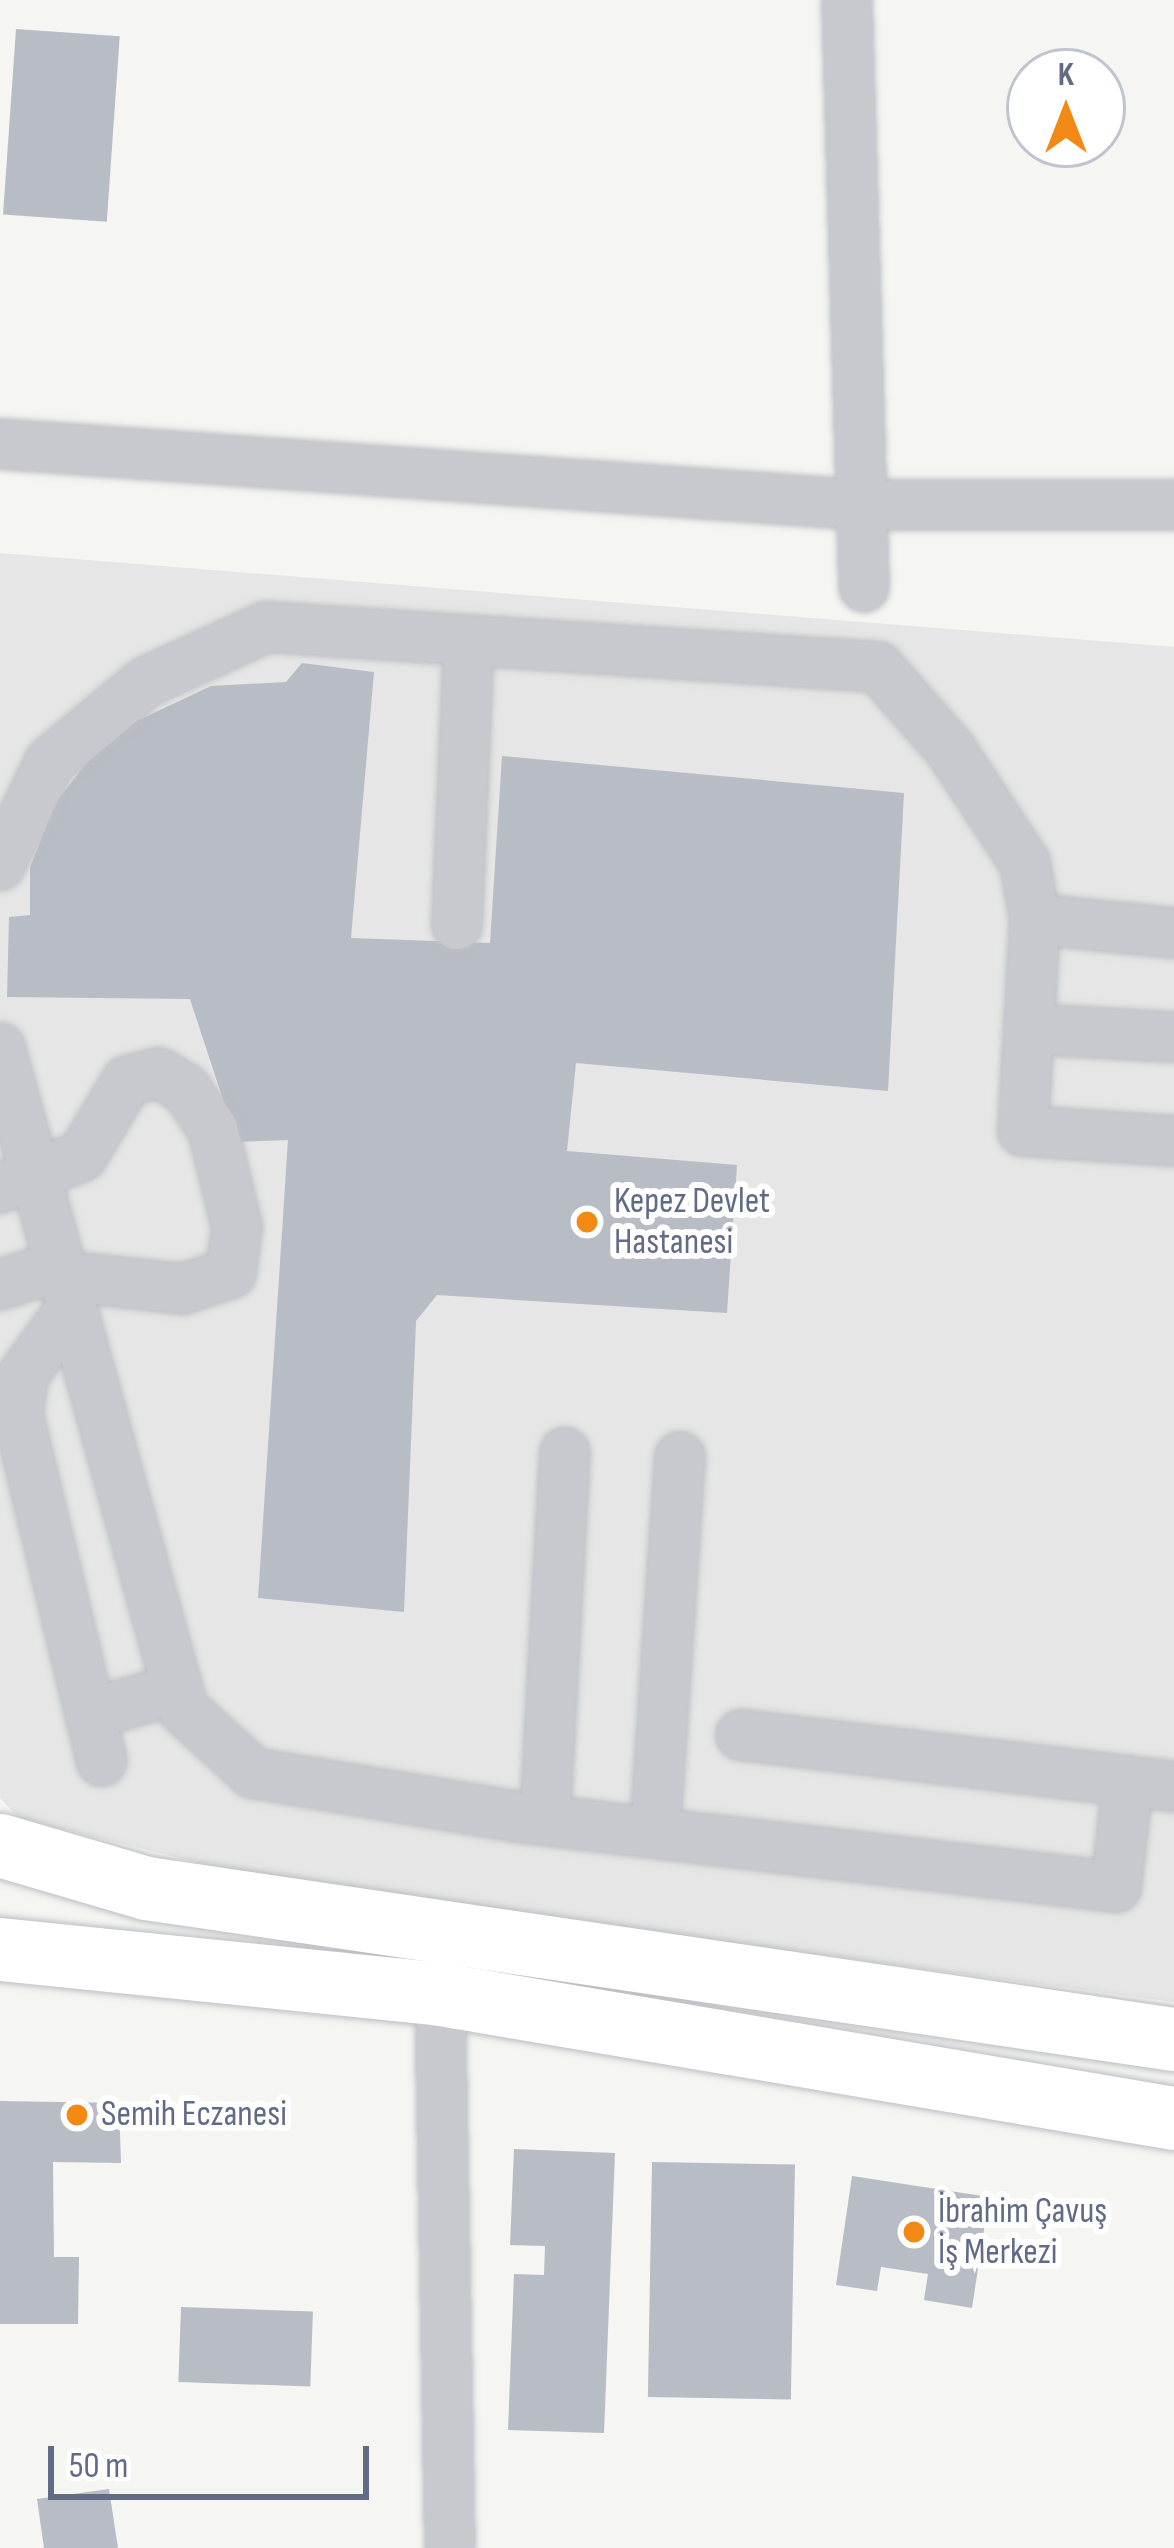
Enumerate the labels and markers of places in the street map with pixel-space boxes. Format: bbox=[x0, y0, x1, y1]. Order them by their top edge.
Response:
place label: Kepez Devlet Hastanesi bbox=[614, 1179, 770, 1264]
marker: Kepez Devlet Hastanesi bbox=[571, 1206, 603, 1238]
place label: Semih Eczanesi bbox=[101, 2093, 287, 2137]
marker: Semih Eczanesi bbox=[64, 2102, 90, 2128]
place label: İbrahim Çavuş İş Merkezi bbox=[938, 2189, 1107, 2274]
marker: İbrahim Çavuş İş Merkezi bbox=[901, 2219, 927, 2245]

